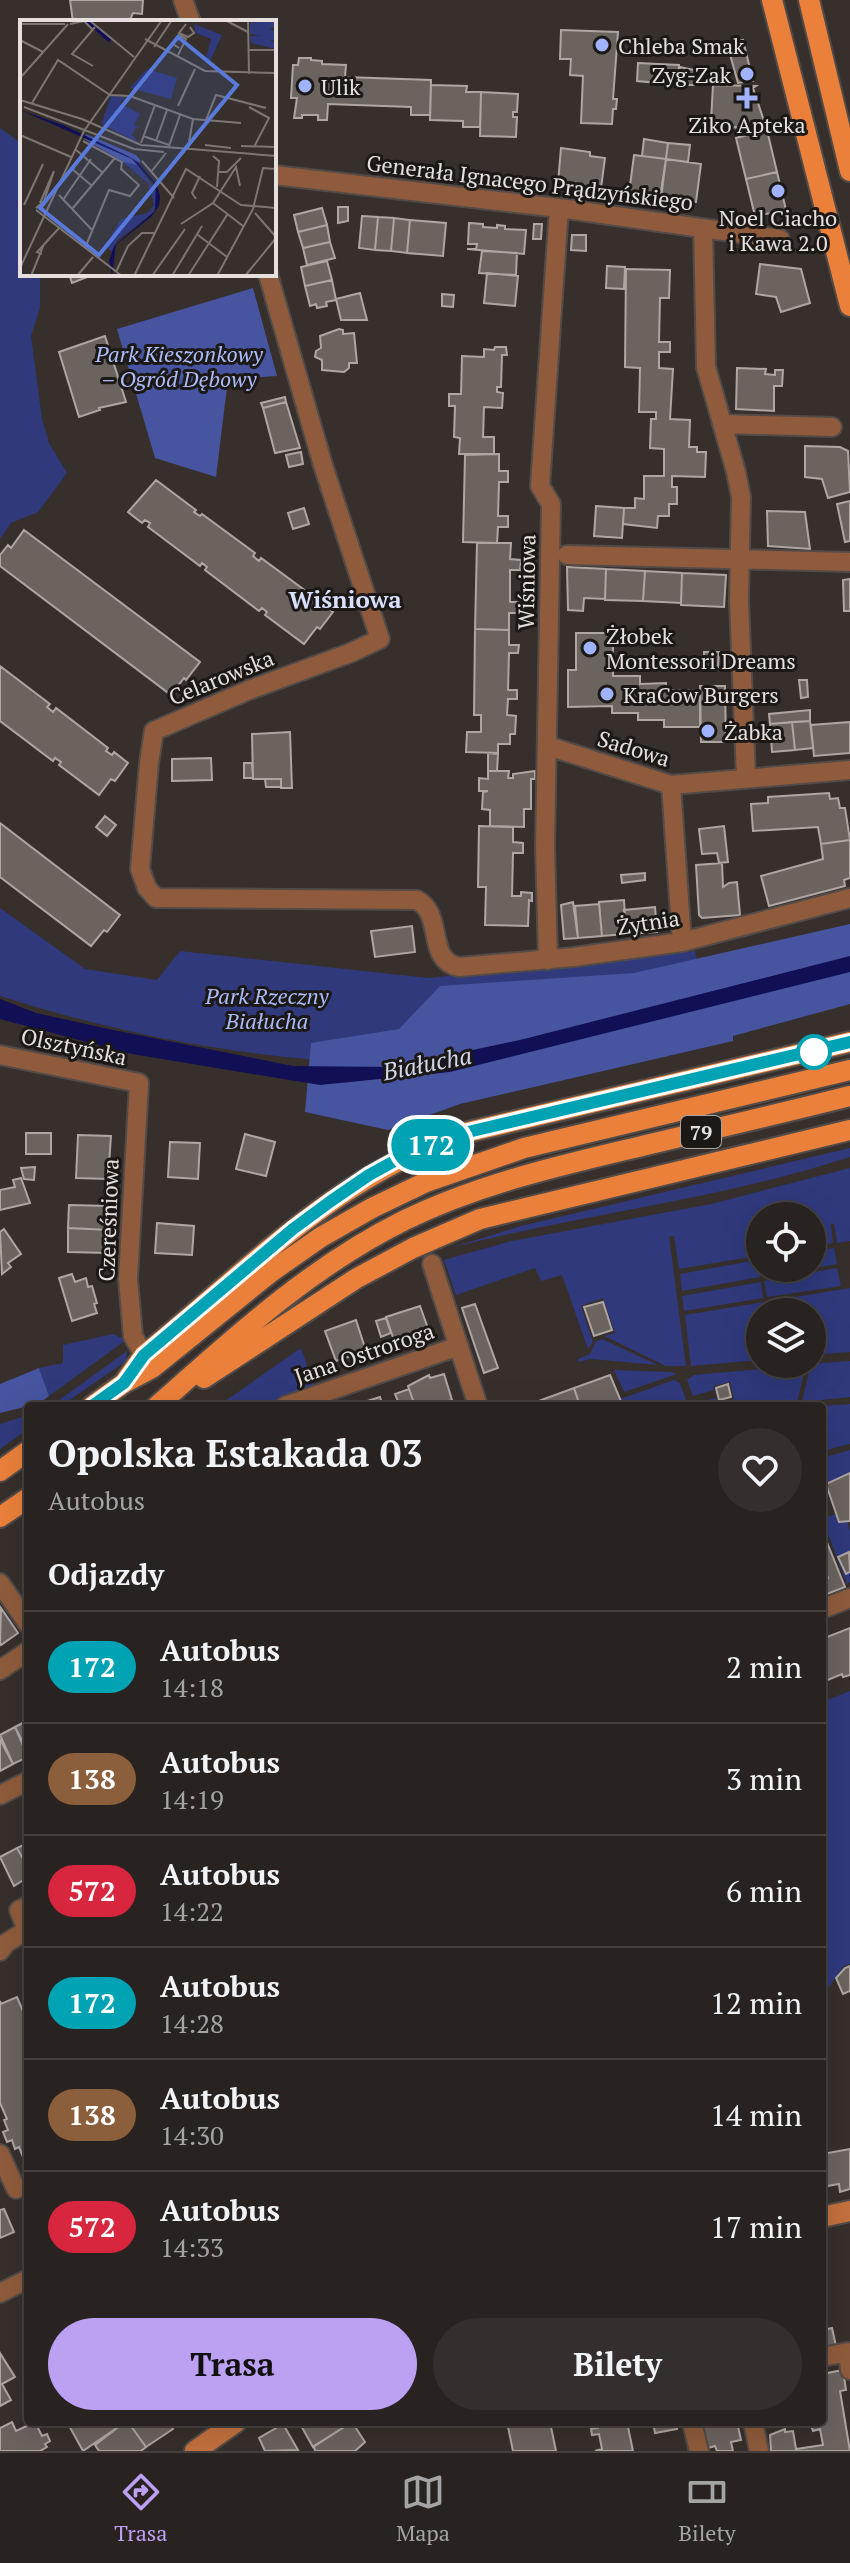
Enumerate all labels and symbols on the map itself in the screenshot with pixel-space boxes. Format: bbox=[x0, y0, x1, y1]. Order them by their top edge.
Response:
inset map bbox=[20, 20, 276, 276]
place label: Chleba Smak bbox=[618, 31, 745, 60]
marker: Chleba Smak bbox=[593, 36, 611, 54]
place label: Zyg-Zak bbox=[652, 60, 732, 89]
marker: Zyg-Zak bbox=[738, 65, 756, 83]
place label: Ulik bbox=[321, 72, 361, 101]
marker: Ulik bbox=[296, 77, 314, 95]
marker: Ziko Apteka bbox=[738, 89, 756, 107]
place label: Ziko Apteka bbox=[688, 110, 806, 139]
street label: Generała Ignacego Prądzyńskiego bbox=[365, 148, 695, 216]
marker: Noel Ciacho i Kawa 2.0 bbox=[769, 182, 787, 200]
place label: Noel Ciacho i Kawa 2.0 bbox=[719, 203, 837, 257]
park label: Park Kieszonkowy – Ogród Dębowy bbox=[94, 339, 264, 393]
street label: Wiśniowa bbox=[511, 534, 541, 630]
district label: Wiśniowa bbox=[288, 583, 402, 615]
place label: Żłobek Montessori Dreams bbox=[606, 621, 796, 675]
marker: Żłobek Montessori Dreams bbox=[581, 639, 599, 657]
street label: Celarowska bbox=[164, 643, 278, 711]
place label: KraCow Burgers bbox=[623, 680, 779, 709]
marker: KraCow Burgers bbox=[598, 685, 616, 703]
place label: Żabka bbox=[724, 717, 783, 746]
marker: Żabka bbox=[699, 722, 717, 740]
street label: Sadowa bbox=[594, 723, 674, 773]
street label: Żytnia bbox=[615, 903, 681, 941]
park label: Park Rzeczny Białucha bbox=[204, 981, 330, 1035]
street label: Olsztyńska bbox=[18, 1021, 130, 1071]
unlabelled marker bbox=[797, 1035, 831, 1069]
water label: Białucha bbox=[379, 1039, 474, 1088]
road number: 79 bbox=[681, 1116, 721, 1148]
line badge: 172 bbox=[385, 1119, 477, 1171]
street label: Czereśniowa bbox=[91, 1158, 125, 1282]
street label: Jana Ostroroga bbox=[290, 1316, 438, 1390]

